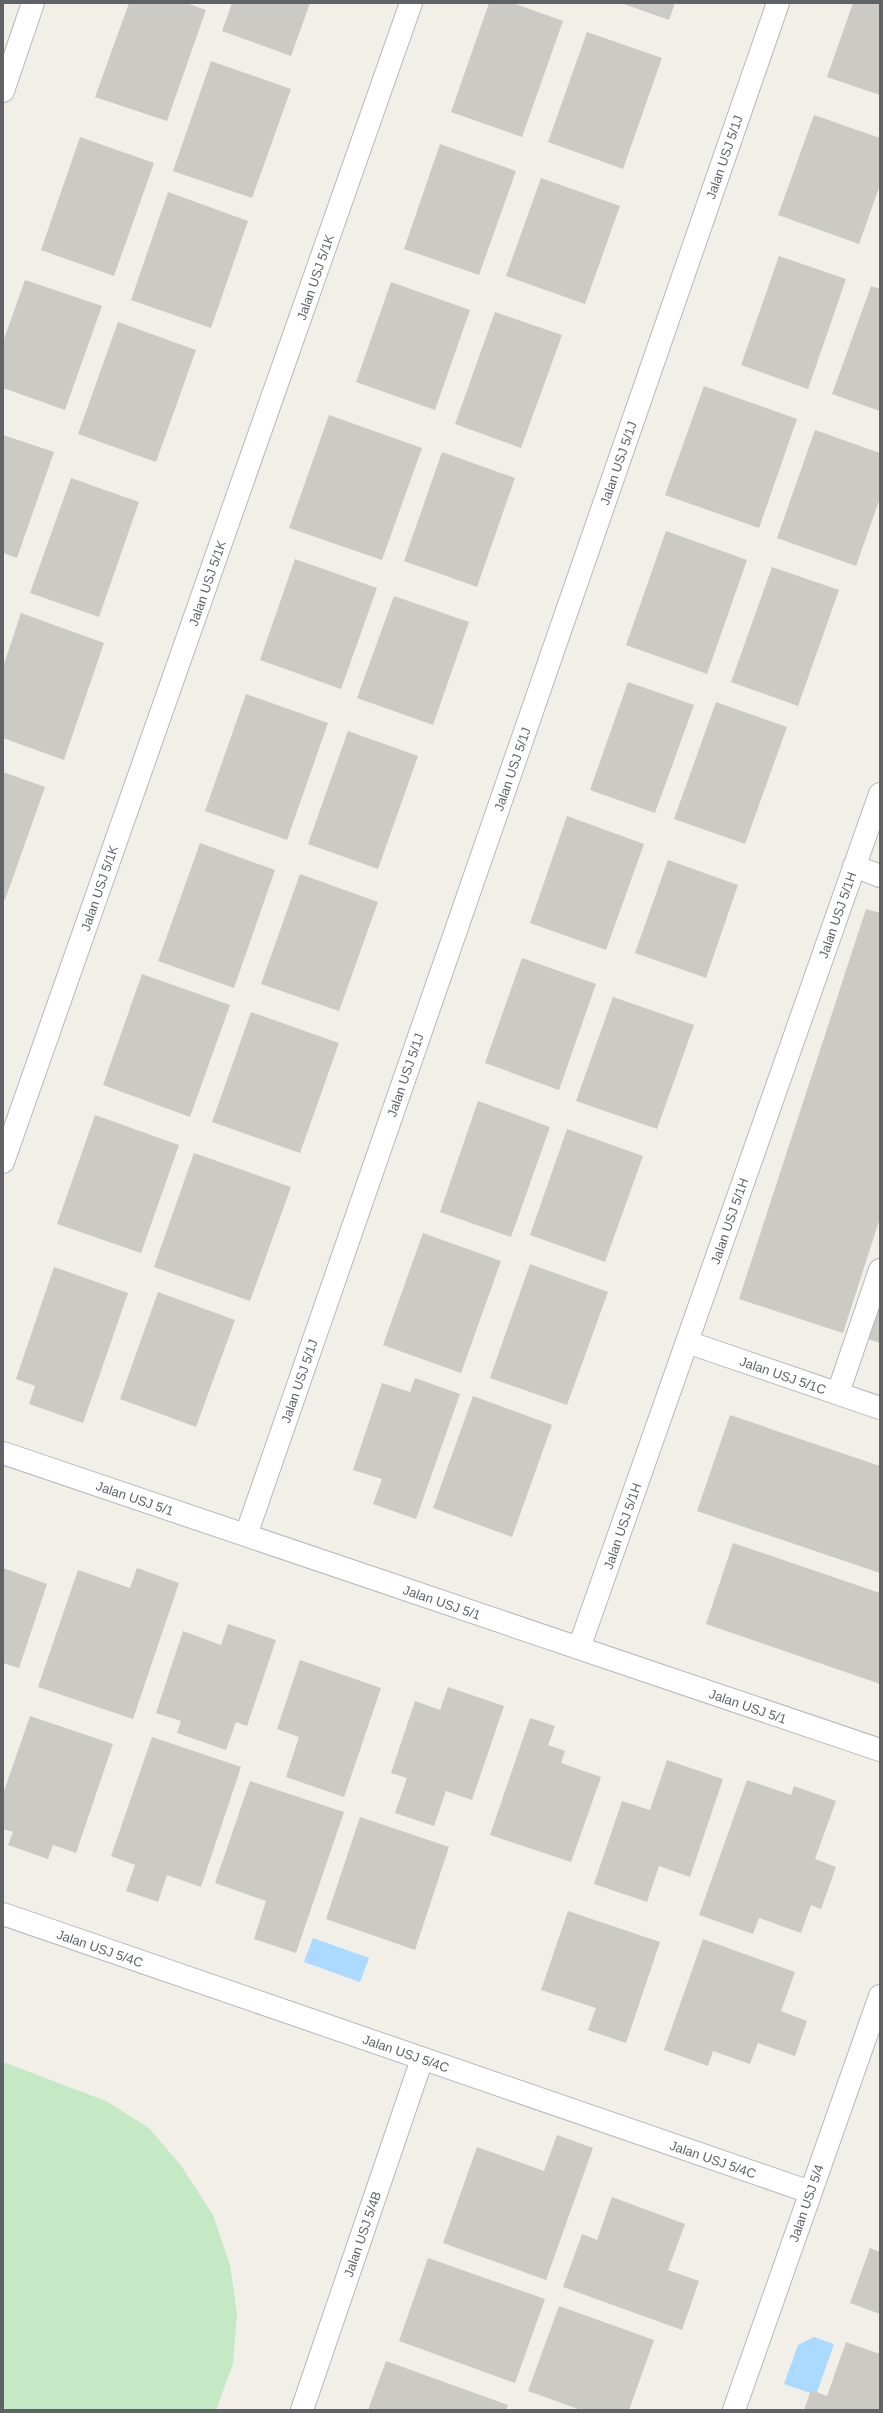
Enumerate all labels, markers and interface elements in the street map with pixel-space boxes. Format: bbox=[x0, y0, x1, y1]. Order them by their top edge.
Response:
street label: Jalan USJ 5/1J bbox=[703, 113, 746, 201]
street label: Jalan USJ 5/1K bbox=[294, 232, 337, 322]
street label: Jalan USJ 5/1J bbox=[597, 419, 640, 507]
street label: Jalan USJ 5/1K bbox=[186, 538, 229, 628]
street label: Jalan USJ 5/1J bbox=[491, 725, 534, 813]
street label: Jalan USJ 5/1K bbox=[78, 843, 121, 933]
street label: Jalan USJ 5/1H bbox=[816, 870, 859, 960]
street label: Jalan USJ 5/1J bbox=[384, 1031, 427, 1119]
street label: Jalan USJ 5/1H bbox=[708, 1176, 751, 1266]
street label: Jalan USJ 5/1J bbox=[278, 1337, 321, 1425]
street label: Jalan USJ 5/1C bbox=[738, 1354, 828, 1397]
street label: Jalan USJ 5/1 bbox=[94, 1478, 176, 1519]
street label: Jalan USJ 5/1H bbox=[601, 1481, 644, 1571]
street label: Jalan USJ 5/1 bbox=[401, 1582, 483, 1623]
street label: Jalan USJ 5/1 bbox=[707, 1686, 789, 1727]
street label: Jalan USJ 5/4C bbox=[55, 1927, 145, 1970]
street label: Jalan USJ 5/4C bbox=[361, 2032, 451, 2075]
street label: Jalan USJ 5/4C bbox=[668, 2138, 758, 2181]
street label: Jalan USJ 5/4 bbox=[786, 2162, 827, 2244]
street label: Jalan USJ 5/4B bbox=[341, 2189, 384, 2279]

